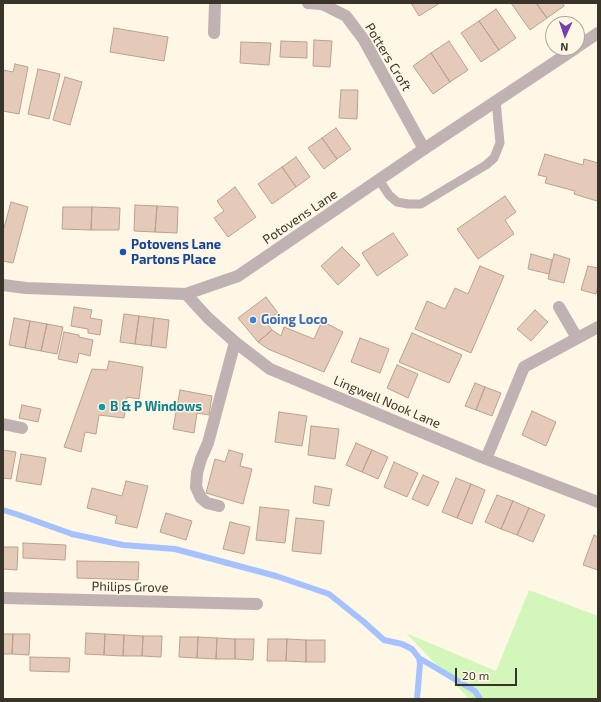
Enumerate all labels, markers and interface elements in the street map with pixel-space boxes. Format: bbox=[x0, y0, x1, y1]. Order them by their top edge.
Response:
north arrow bbox=[545, 16, 585, 56]
street label: Potters Croft bbox=[362, 20, 414, 94]
text: N bbox=[560, 41, 569, 54]
street label: Potovens Lane bbox=[260, 186, 340, 248]
place label: Potovens Lane Partons Place bbox=[131, 237, 221, 268]
marker: Potovens Lane Partons Place bbox=[118, 247, 128, 257]
place label: Going Loco bbox=[261, 312, 328, 328]
marker: Going Loco bbox=[248, 315, 258, 325]
street label: Lingwell Nook Lane bbox=[331, 372, 443, 432]
place label: B & P Windows bbox=[110, 399, 202, 415]
marker: B & P Windows bbox=[97, 402, 107, 412]
street label: Philips Grove bbox=[91, 579, 169, 595]
scale bar bbox=[457, 660, 519, 686]
text: 20 m bbox=[462, 668, 489, 682]

